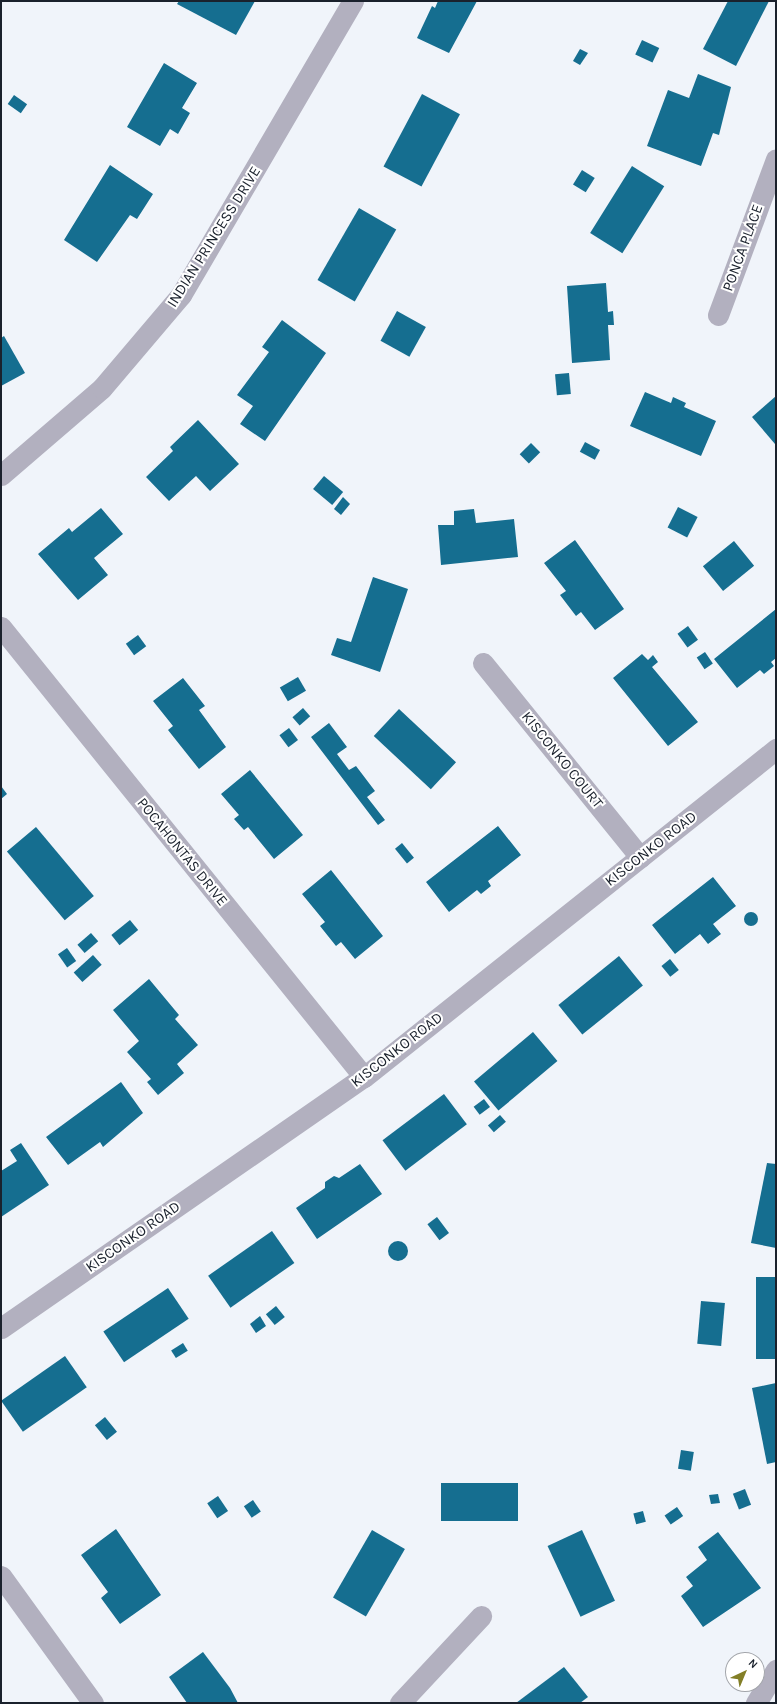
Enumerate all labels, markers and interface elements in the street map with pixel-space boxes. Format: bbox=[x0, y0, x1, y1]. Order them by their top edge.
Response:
street label: INDIAN PRINCESS DRIVE bbox=[163, 163, 265, 311]
street label: PONCA PLACE bbox=[719, 202, 767, 294]
street label: KISCONKO COURT bbox=[517, 708, 607, 812]
street label: POCAHONTAS DRIVE bbox=[133, 794, 231, 910]
street label: KISCONKO ROAD bbox=[602, 808, 700, 890]
street label: KISCONKO ROAD bbox=[348, 1009, 446, 1091]
street label: KISCONKO ROAD bbox=[82, 1198, 184, 1276]
north arrow bbox=[725, 1652, 765, 1692]
text: N bbox=[746, 1656, 760, 1671]

